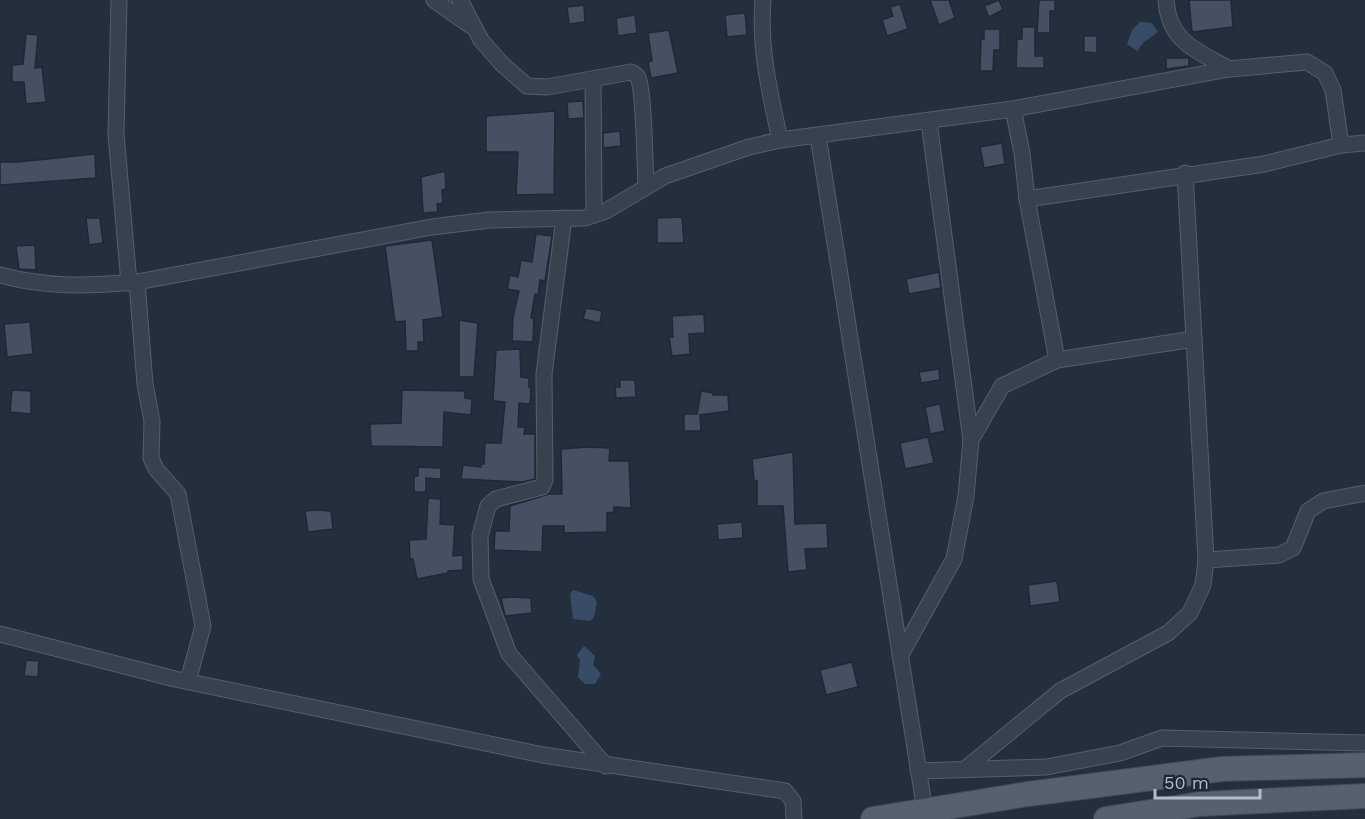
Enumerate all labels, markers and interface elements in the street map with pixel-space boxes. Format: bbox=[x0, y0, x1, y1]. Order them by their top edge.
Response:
scale bar bbox=[1155, 762, 1260, 800]
text: 50 m bbox=[1164, 772, 1209, 793]

